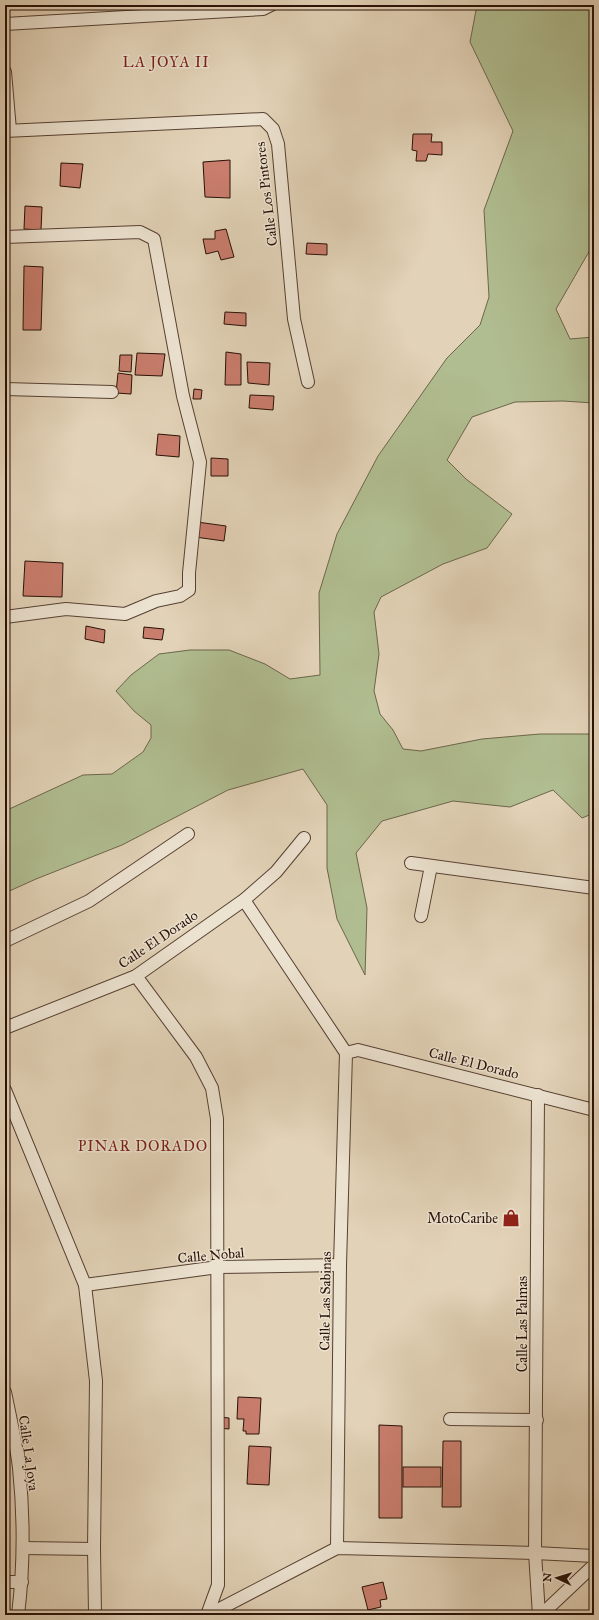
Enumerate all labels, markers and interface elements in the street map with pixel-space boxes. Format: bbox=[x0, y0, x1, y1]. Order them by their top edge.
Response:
district label: LA JOYA II bbox=[122, 53, 210, 72]
street label: Calle Los Pintores bbox=[252, 141, 281, 247]
street label: Calle El Dorado bbox=[115, 907, 201, 972]
street label: Calle El Dorado bbox=[427, 1044, 521, 1083]
district label: PINAR DORADO bbox=[78, 1137, 208, 1155]
shop icon: MotoCaribe bbox=[501, 1208, 521, 1228]
place label: MotoCaribe bbox=[427, 1210, 498, 1227]
street label: Calle Nobal bbox=[177, 1244, 245, 1267]
street label: Calle Las Sabinas bbox=[316, 1251, 335, 1351]
street label: Calle Las Palmas bbox=[514, 1276, 531, 1372]
street label: Calle La Joya bbox=[14, 1414, 42, 1492]
north arrow bbox=[537, 1558, 577, 1598]
text: N bbox=[541, 1572, 554, 1582]

